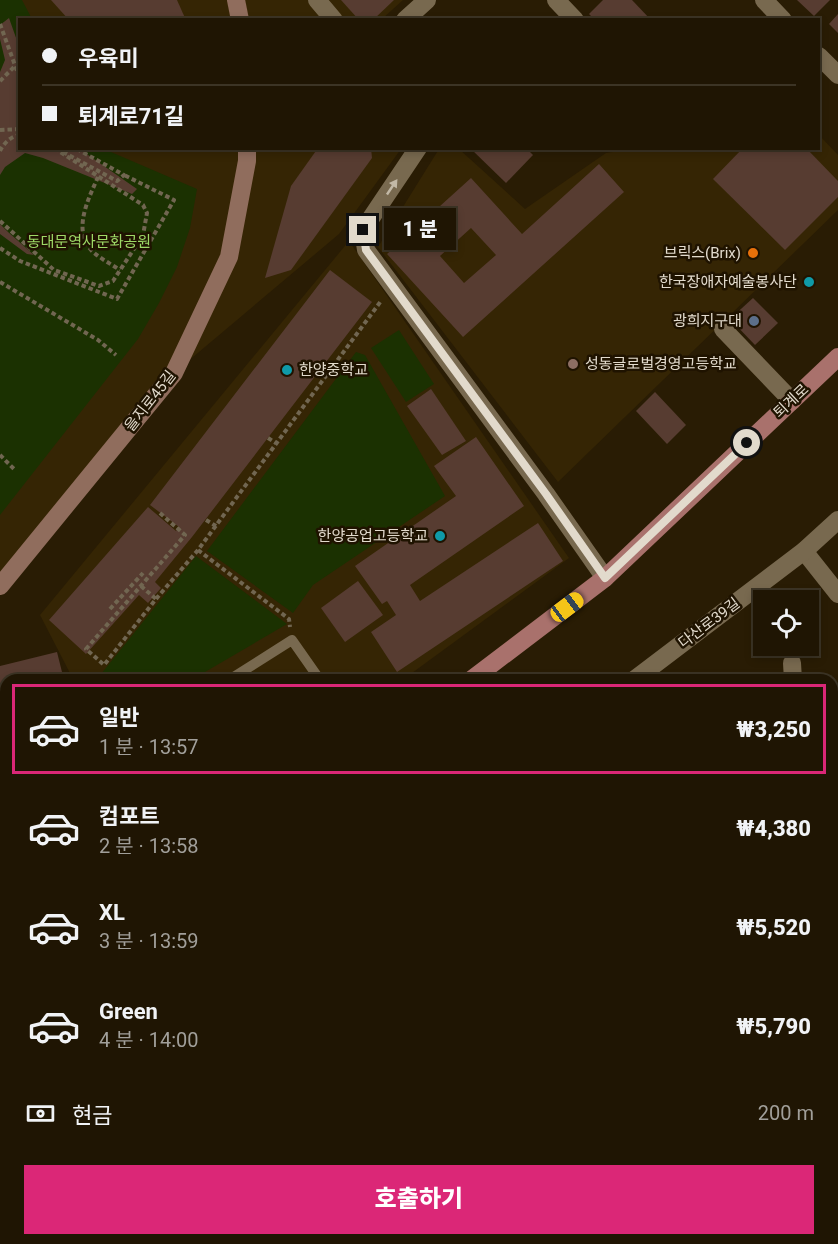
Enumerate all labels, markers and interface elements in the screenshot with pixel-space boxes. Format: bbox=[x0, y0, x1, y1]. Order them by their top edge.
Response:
text: 우육미 bbox=[78, 46, 139, 71]
text: 퇴계로71길 bbox=[78, 104, 184, 129]
one-way arrow bbox=[386, 179, 398, 195]
callout: 1 분 bbox=[384, 209, 456, 251]
route end bbox=[349, 216, 376, 243]
text: 1 분 bbox=[403, 217, 437, 241]
park label: 동대문역사문화공원 bbox=[27, 233, 151, 251]
place label: 브릭스(Brix) bbox=[664, 244, 741, 262]
marker: 브릭스(Brix) bbox=[746, 246, 760, 260]
place label: 한국장애자예술봉사단 bbox=[659, 273, 797, 291]
marker: 한국장애자예술봉사단 bbox=[802, 275, 816, 289]
place label: 광희지구대 bbox=[673, 312, 742, 330]
marker: 광희지구대 bbox=[747, 314, 761, 328]
place label: 성동글로벌경영고등학교 bbox=[585, 355, 737, 373]
marker: 성동글로벌경영고등학교 bbox=[566, 357, 580, 371]
place label: 한양중학교 bbox=[299, 361, 368, 379]
marker: 한양중학교 bbox=[280, 363, 294, 377]
street label: 을지로45길 bbox=[121, 367, 179, 435]
street label: 퇴계로 bbox=[770, 380, 812, 422]
route start bbox=[733, 429, 760, 456]
place label: 한양공업고등학교 bbox=[318, 527, 428, 545]
marker: 한양공업고등학교 bbox=[433, 529, 447, 543]
car bbox=[547, 589, 587, 625]
map controls bbox=[753, 590, 819, 656]
button: locate bbox=[753, 590, 819, 656]
street label: 다산로39길 bbox=[675, 594, 743, 652]
icon: car bbox=[27, 702, 81, 756]
text: 일반 bbox=[99, 705, 139, 730]
text: ₩3,250 bbox=[736, 717, 811, 742]
text: 1 분 · 13:57 bbox=[99, 735, 199, 759]
icon: car bbox=[27, 801, 81, 855]
text: 컴포트 bbox=[99, 804, 160, 829]
text: ₩4,380 bbox=[736, 816, 811, 841]
text: 2 분 · 13:58 bbox=[99, 834, 199, 858]
icon: car bbox=[27, 900, 81, 954]
text: XL bbox=[99, 900, 125, 925]
text: ₩5,520 bbox=[736, 915, 811, 940]
text: 3 분 · 13:59 bbox=[99, 929, 199, 953]
icon: car bbox=[27, 999, 81, 1053]
text: Green bbox=[99, 999, 158, 1024]
text: ₩5,790 bbox=[736, 1014, 811, 1039]
text: 4 분 · 14:00 bbox=[99, 1028, 199, 1052]
icon: cash bbox=[24, 1097, 57, 1130]
text: 200 m bbox=[758, 1101, 814, 1125]
text: 현금 bbox=[72, 1103, 112, 1128]
button: 호출하기 bbox=[24, 1165, 814, 1234]

